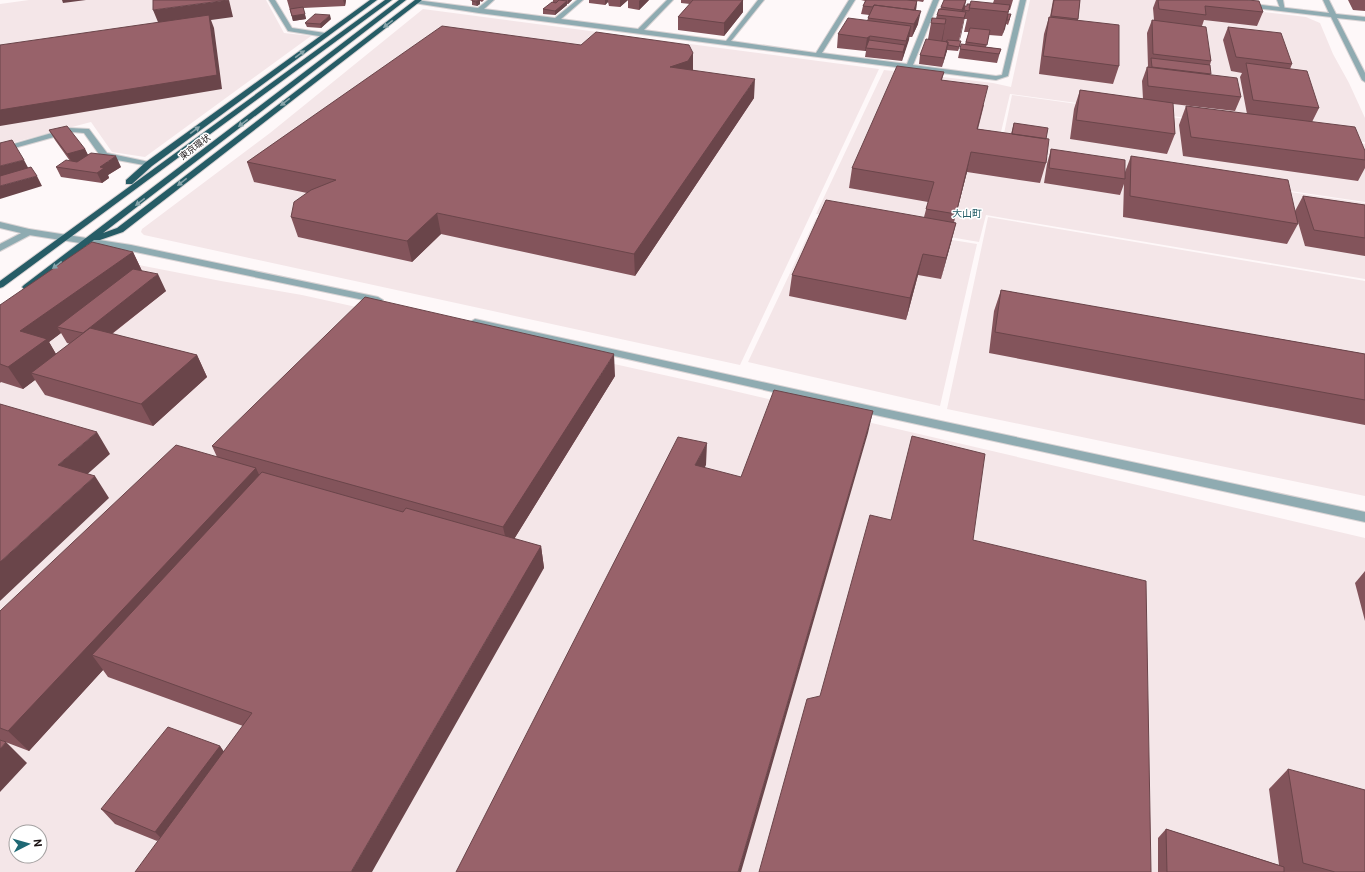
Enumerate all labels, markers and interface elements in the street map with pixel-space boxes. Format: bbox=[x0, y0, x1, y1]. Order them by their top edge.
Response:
one-way arrow bbox=[383, 19, 394, 28]
one-way arrow bbox=[295, 50, 305, 58]
one-way arrow bbox=[279, 98, 290, 107]
one-way arrow bbox=[238, 118, 248, 126]
one-way arrow bbox=[190, 127, 200, 135]
street label: 東京環状 bbox=[177, 131, 212, 162]
one-way arrow bbox=[177, 178, 188, 186]
one-way arrow bbox=[134, 198, 145, 206]
district label: 大山町 bbox=[952, 208, 982, 219]
one-way arrow bbox=[51, 261, 62, 269]
north arrow bbox=[8, 824, 48, 864]
text: N bbox=[31, 838, 44, 848]

